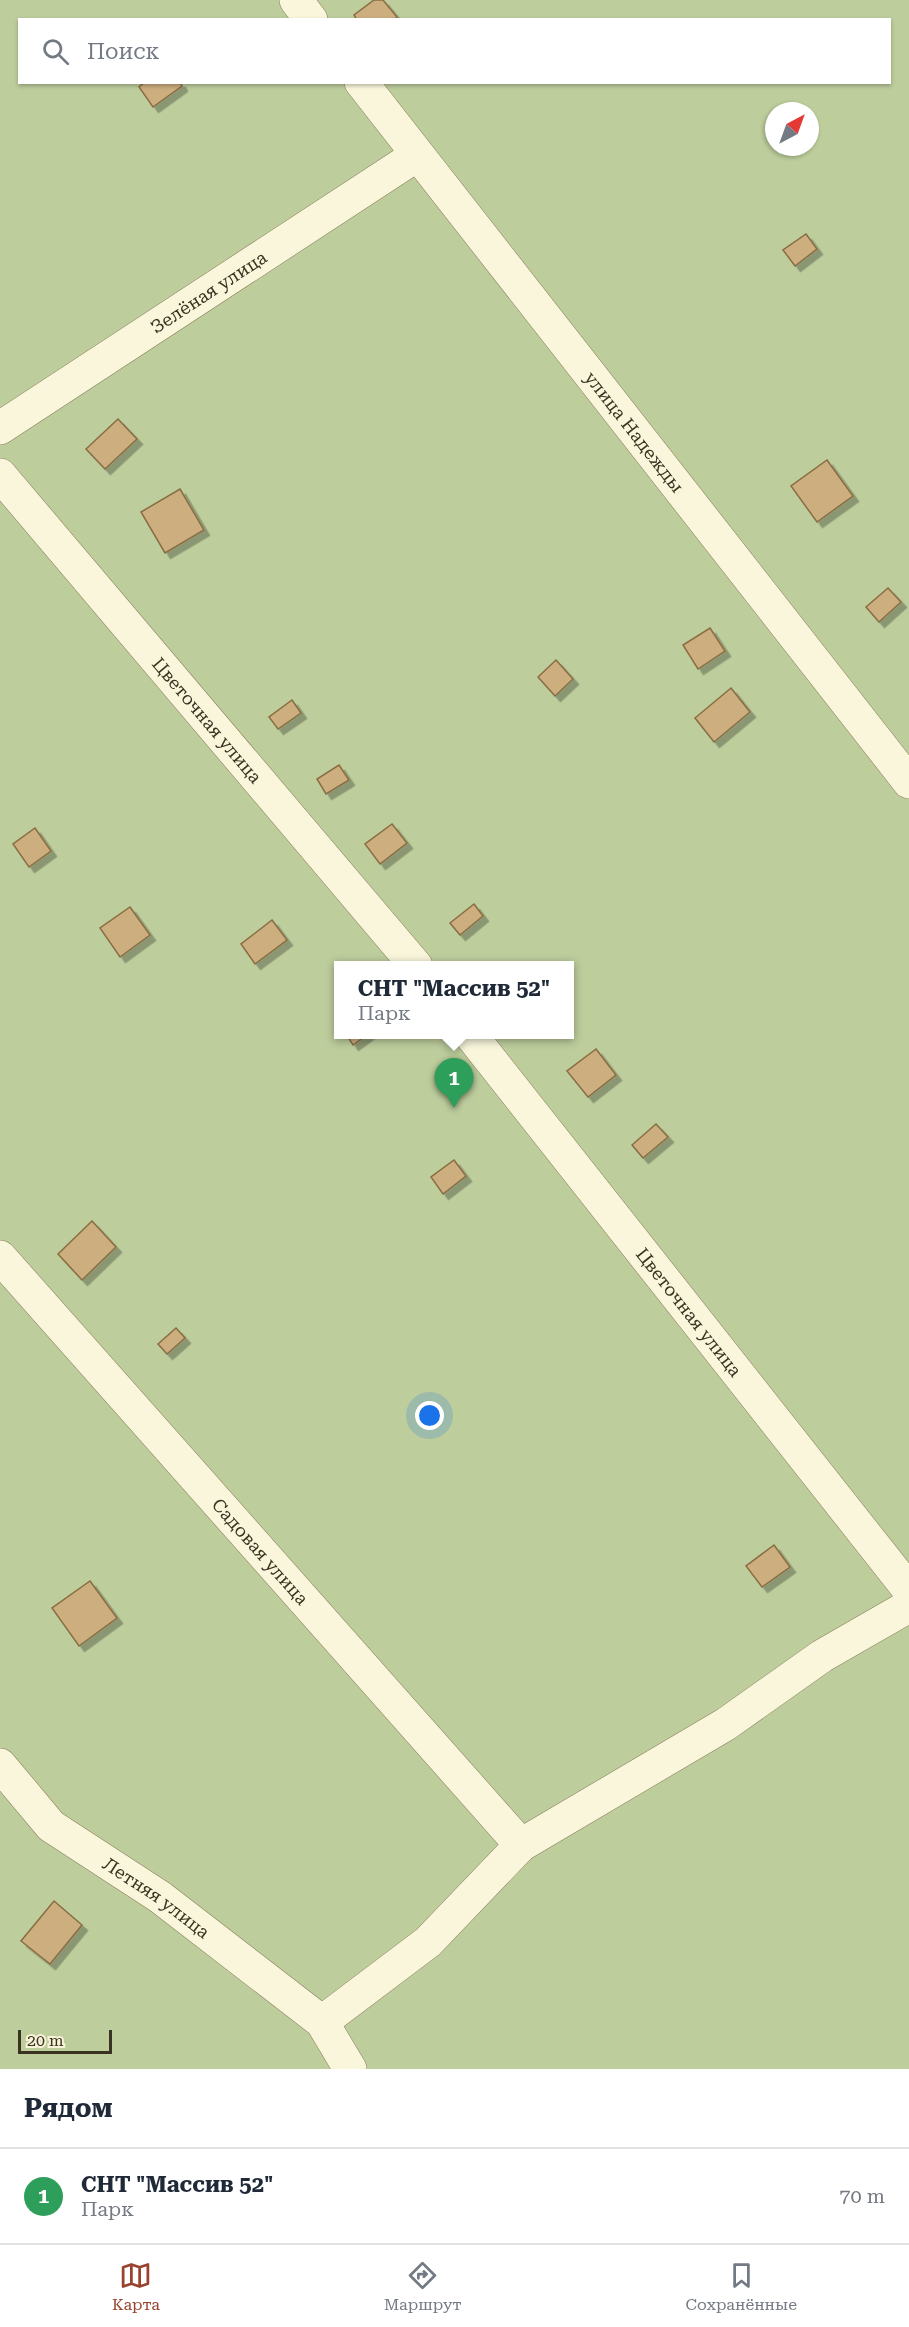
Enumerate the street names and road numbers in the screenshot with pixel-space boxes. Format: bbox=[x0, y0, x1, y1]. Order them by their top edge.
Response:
street label: Зелёная улица bbox=[146, 246, 271, 337]
street label: улица Надежды bbox=[581, 367, 689, 497]
street label: Цветочная улица bbox=[148, 653, 267, 787]
street label: Цветочная улица bbox=[632, 1243, 747, 1381]
street label: Садовая улица bbox=[208, 1494, 313, 1609]
street label: Летняя улица bbox=[99, 1852, 214, 1942]

